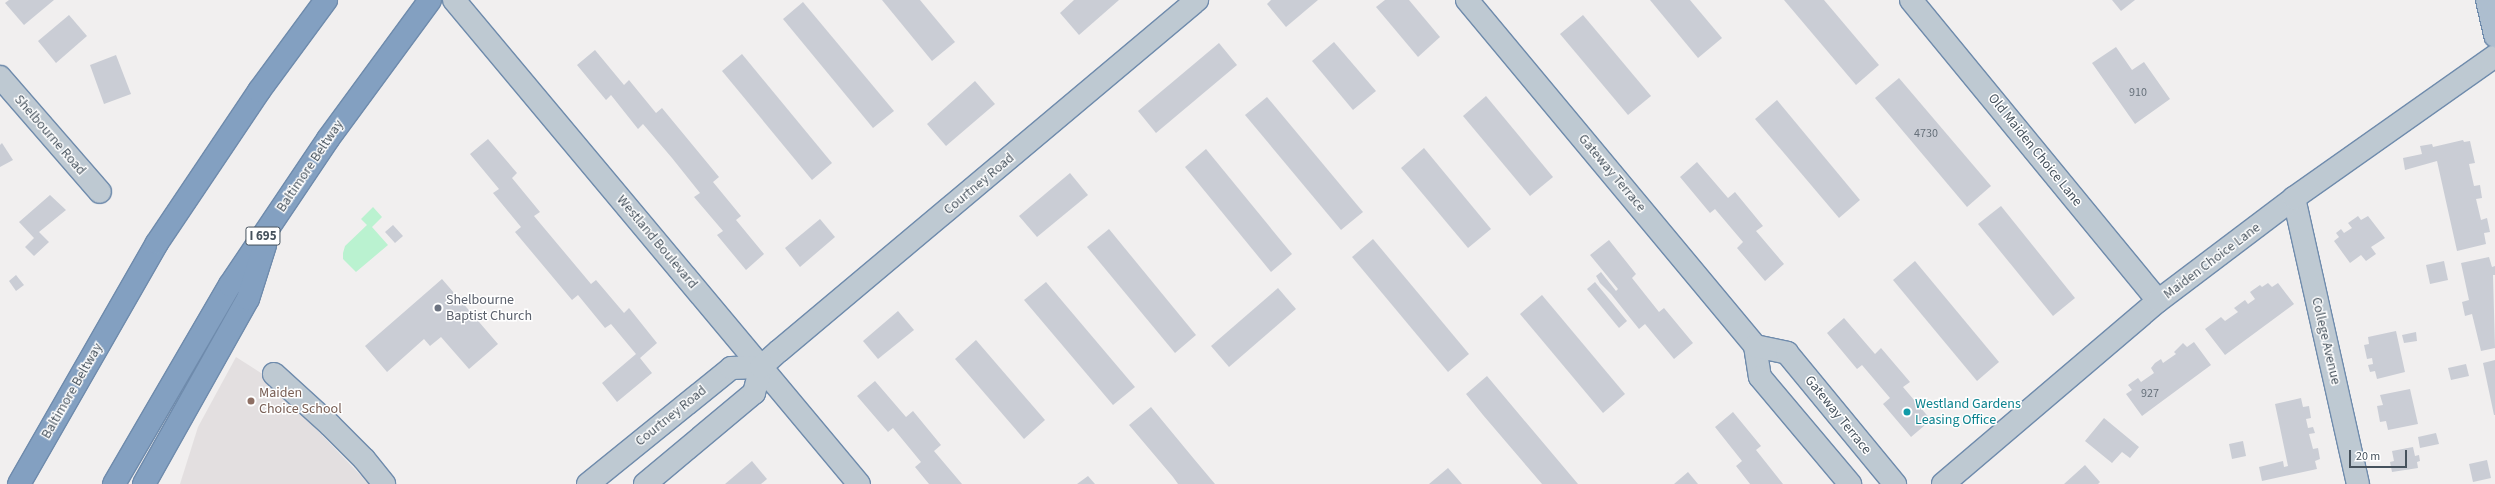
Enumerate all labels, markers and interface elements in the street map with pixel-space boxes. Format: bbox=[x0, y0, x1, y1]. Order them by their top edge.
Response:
house number: 910 bbox=[2129, 86, 2147, 100]
street label: Old Maiden Choice Lane bbox=[1984, 90, 2086, 210]
street label: Shelbourne Road bbox=[11, 91, 89, 179]
street label: Baltimore Beltway bbox=[273, 117, 347, 215]
house number: 4730 bbox=[1914, 127, 1938, 141]
street label: Gateway Terrace bbox=[1575, 131, 1649, 215]
street label: Courtney Road bbox=[940, 150, 1018, 218]
street label: Westland Boulevard bbox=[613, 192, 701, 292]
street label: Maiden Choice Lane bbox=[2160, 219, 2264, 303]
road number: I 695 bbox=[245, 225, 281, 247]
place label: Shelbourne Baptist Church bbox=[446, 292, 532, 324]
street label: College Avenue bbox=[2308, 296, 2344, 386]
marker: Shelbourne Baptist Church bbox=[433, 303, 443, 313]
street label: Baltimore Beltway bbox=[38, 340, 106, 442]
street label: Gateway Terrace bbox=[1801, 372, 1875, 458]
street label: Courtney Road bbox=[632, 382, 710, 450]
place label: Maiden Choice School bbox=[259, 385, 342, 418]
house number: 927 bbox=[2141, 387, 2159, 401]
marker: Maiden Choice School bbox=[246, 396, 256, 406]
place label: Westland Gardens Leasing Office bbox=[1915, 396, 2021, 428]
marker: Westland Gardens Leasing Office bbox=[1902, 407, 1912, 417]
scale bar bbox=[2351, 442, 2409, 468]
text: 20 m bbox=[2356, 448, 2380, 465]

